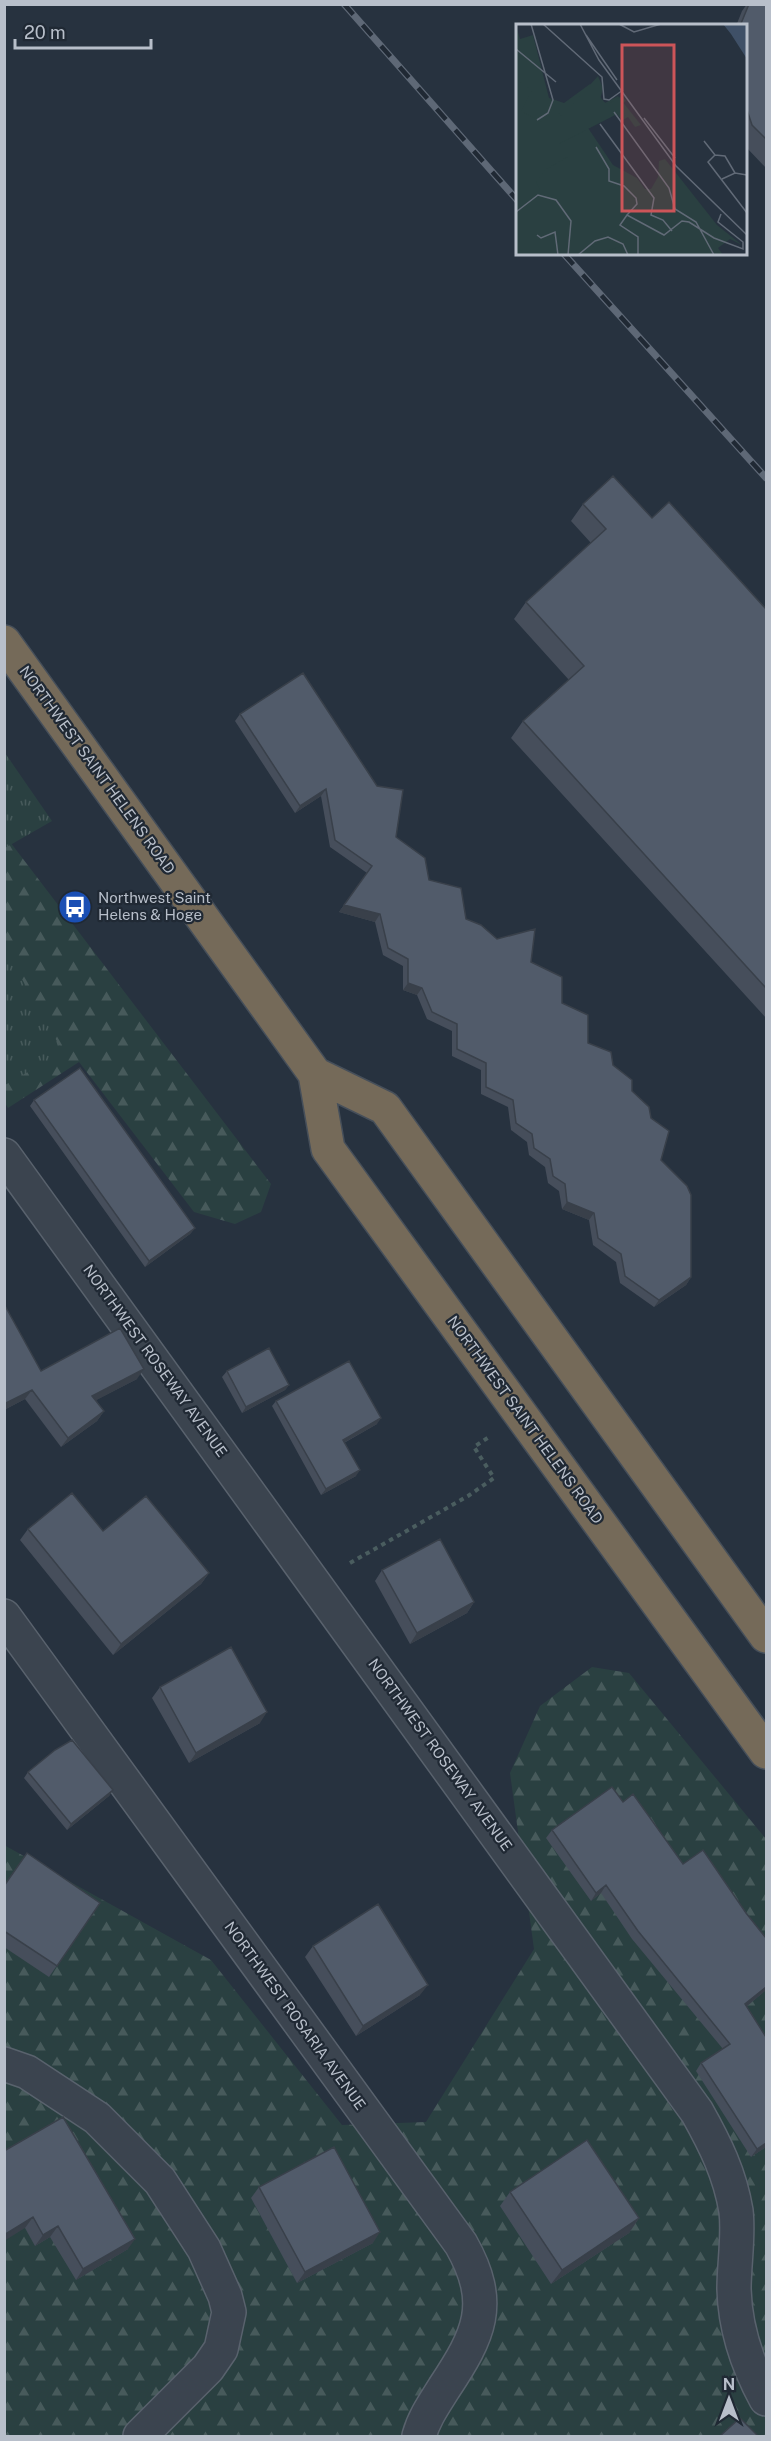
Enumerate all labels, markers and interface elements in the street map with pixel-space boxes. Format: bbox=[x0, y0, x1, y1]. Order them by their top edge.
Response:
scale bar bbox=[15, 12, 152, 50]
text: 20 m bbox=[24, 22, 66, 43]
inset map bbox=[516, 24, 747, 255]
street label: NORTHWEST SAINT HELENS ROAD bbox=[16, 662, 179, 877]
bus stop icon: Northwest Saint Helens & Hoge bbox=[57, 889, 93, 925]
place label: Northwest Saint Helens & Hoge bbox=[98, 889, 211, 923]
street label: NORTHWEST ROSEWAY AVENUE bbox=[80, 1261, 231, 1460]
street label: NORTHWEST SAINT HELENS ROAD bbox=[444, 1312, 607, 1527]
street label: NORTHWEST ROSEWAY AVENUE bbox=[365, 1655, 516, 1854]
street label: NORTHWEST ROSARIA AVENUE bbox=[221, 1918, 369, 2113]
north arrow bbox=[699, 2369, 759, 2429]
text: N bbox=[723, 2375, 735, 2394]

